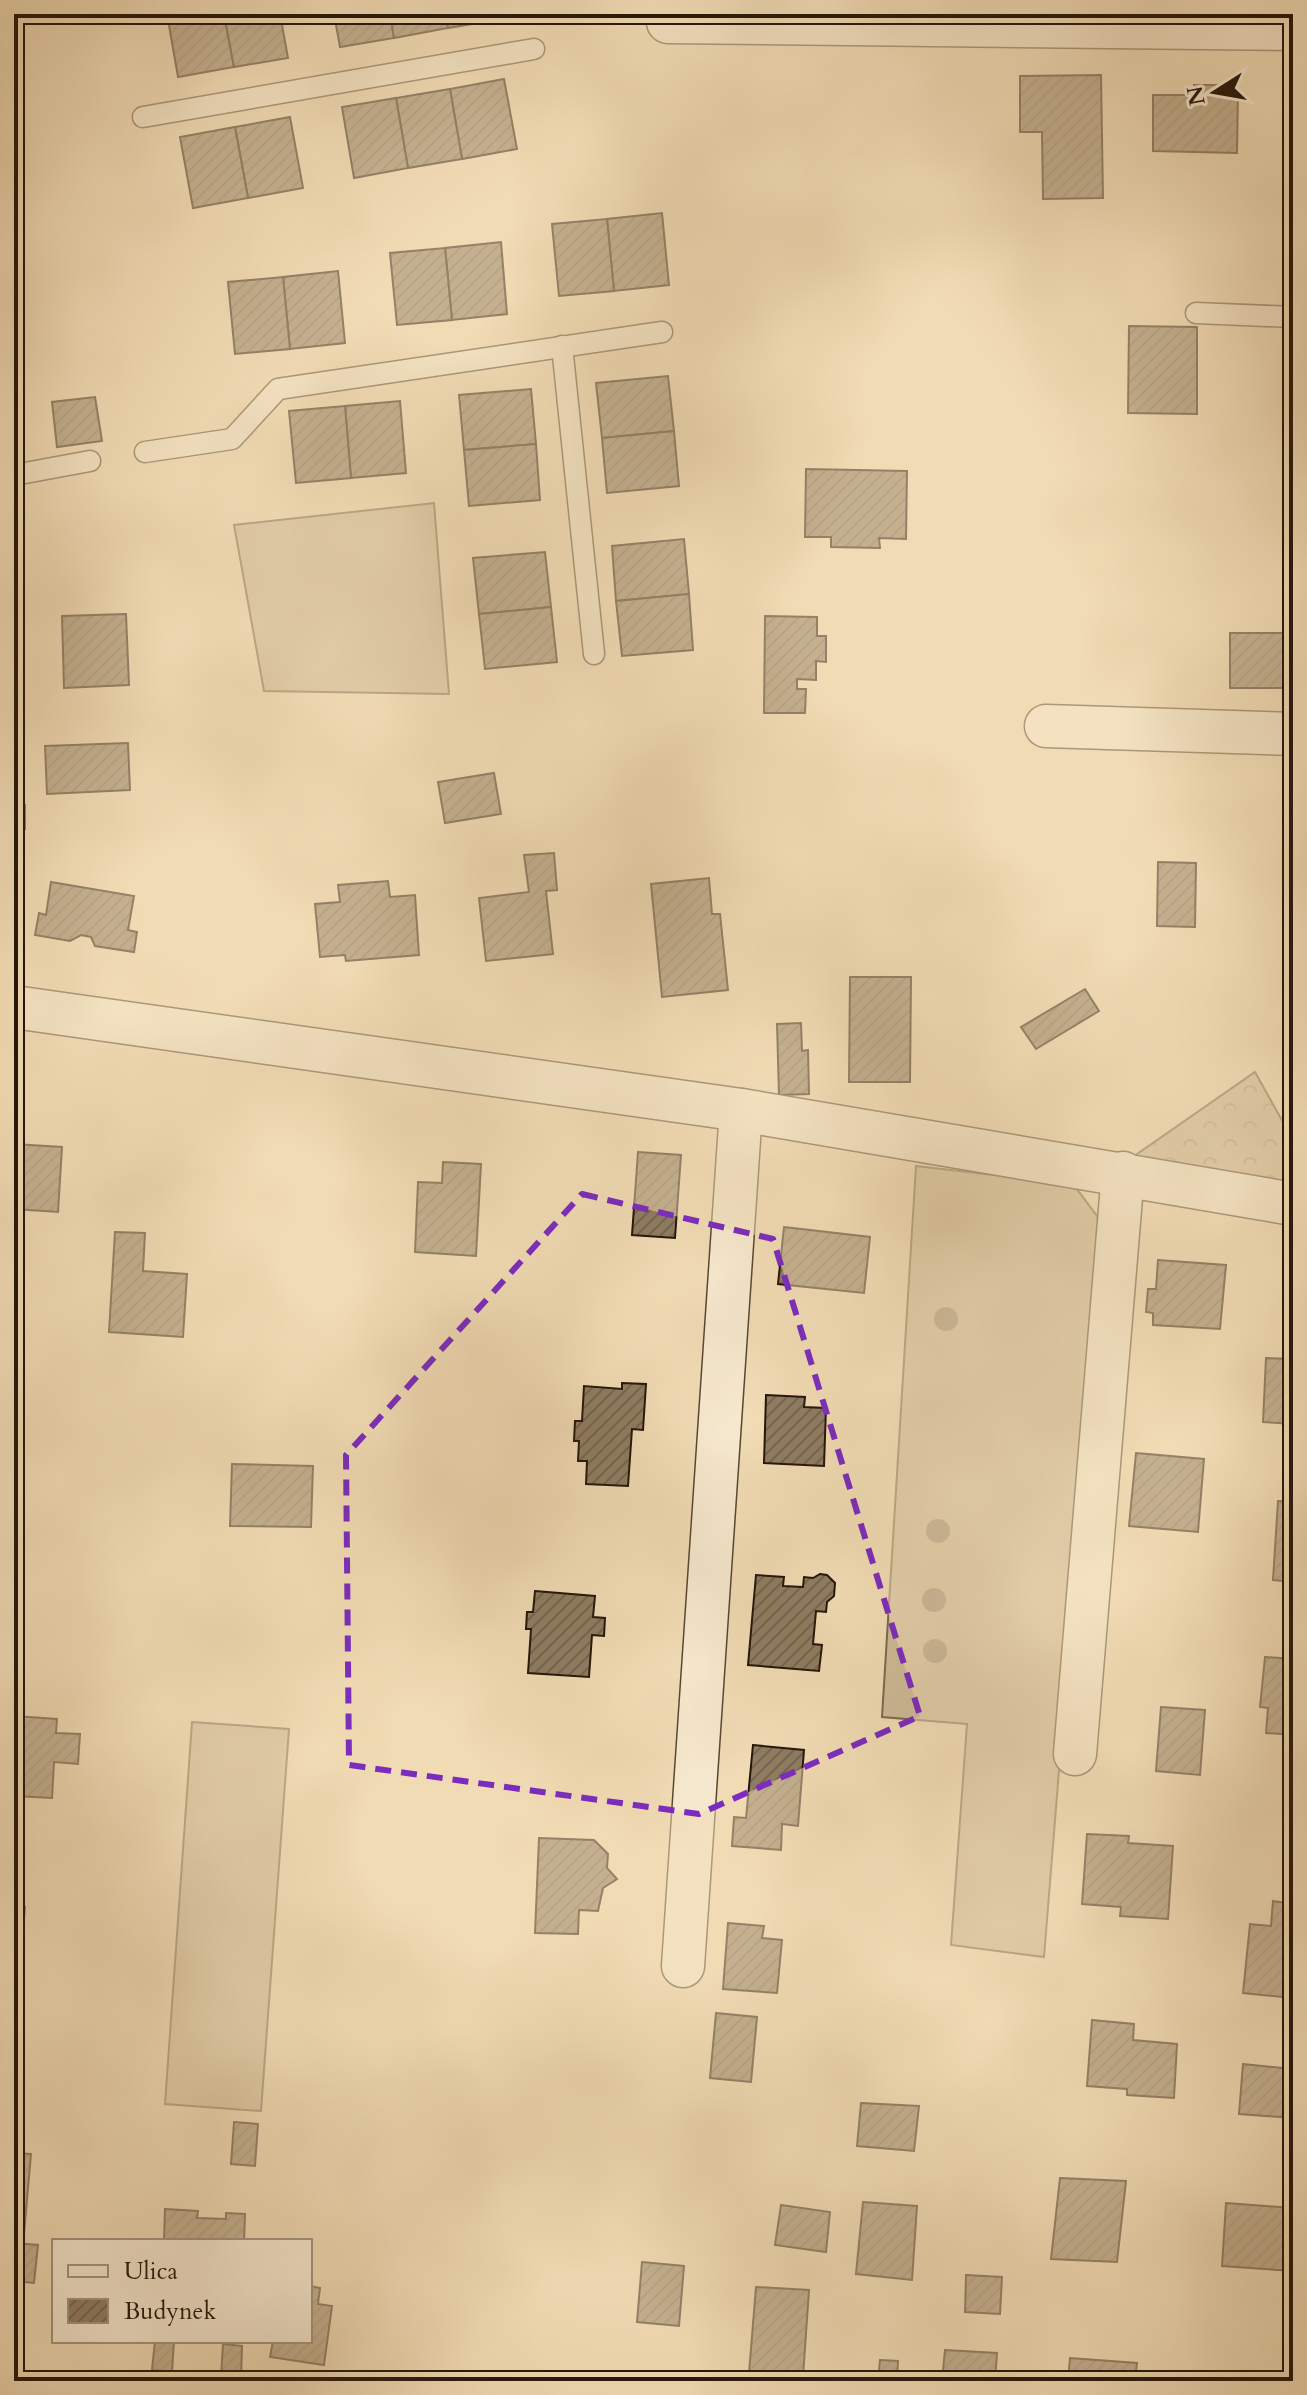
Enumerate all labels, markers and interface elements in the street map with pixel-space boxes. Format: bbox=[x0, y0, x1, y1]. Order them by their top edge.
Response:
north arrow bbox=[1175, 52, 1255, 132]
text: N bbox=[1180, 83, 1213, 108]
legend bbox=[52, 2239, 312, 2343]
text: Ulica bbox=[124, 2255, 178, 2288]
text: Budynek bbox=[124, 2295, 216, 2328]

